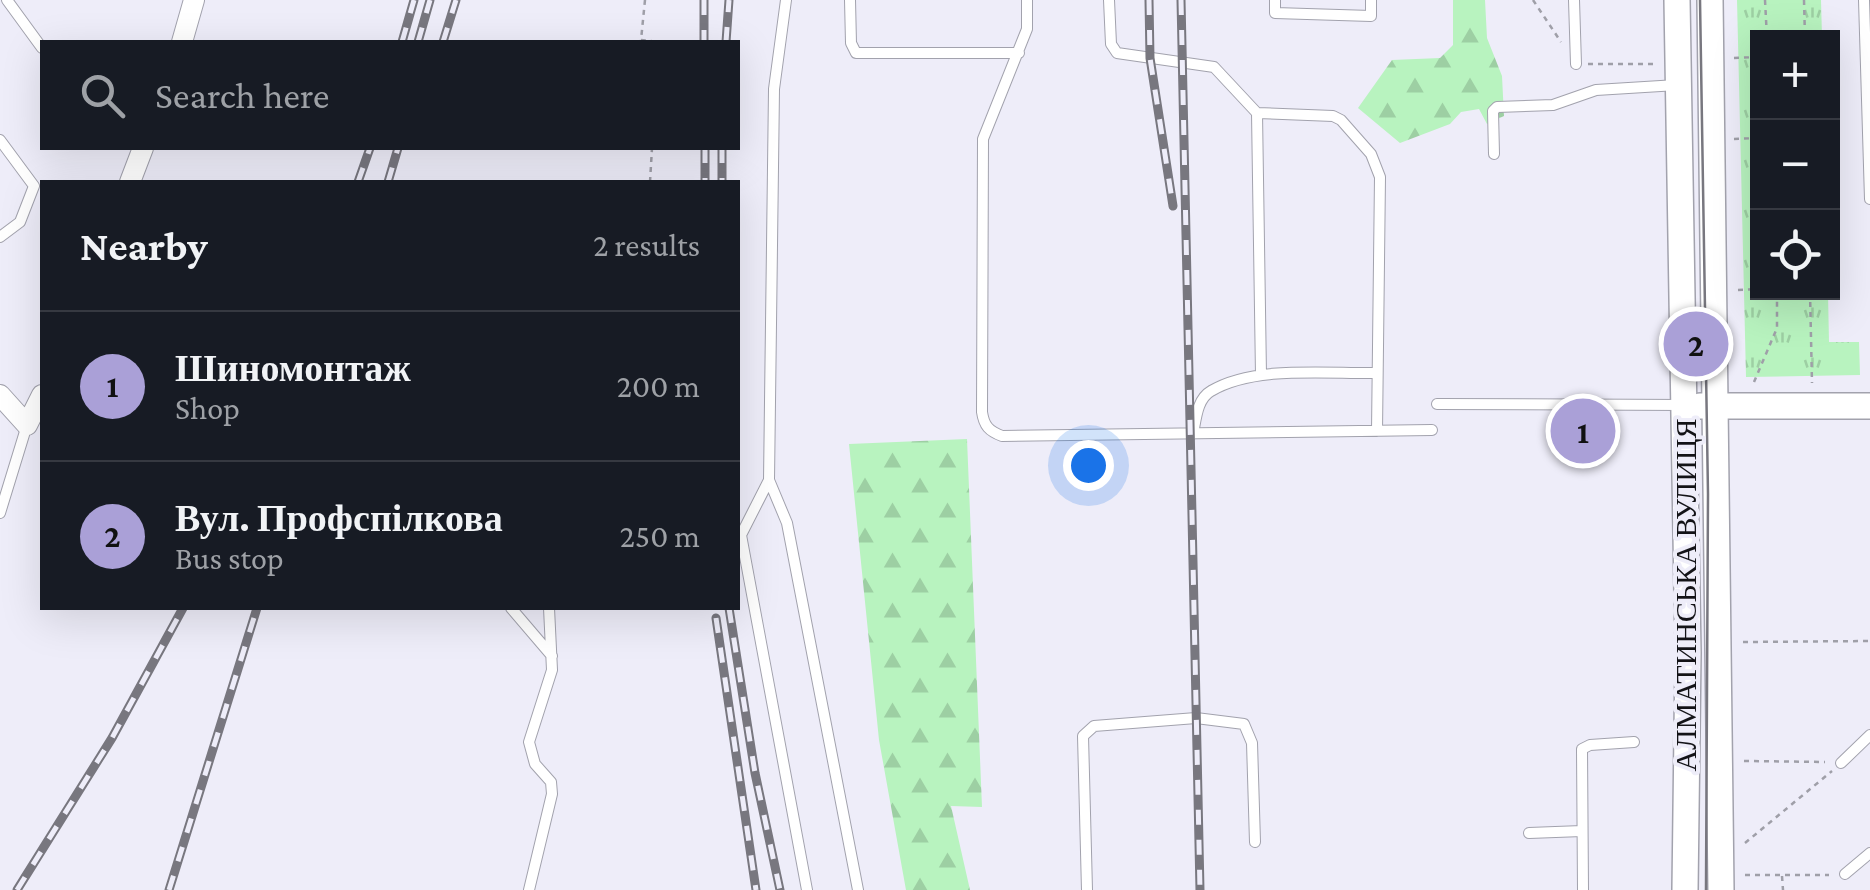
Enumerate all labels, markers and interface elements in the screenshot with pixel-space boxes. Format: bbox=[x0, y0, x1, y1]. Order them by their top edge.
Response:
map controls bbox=[1750, 30, 1840, 300]
button: + bbox=[1750, 30, 1840, 120]
search box bbox=[40, 40, 740, 150]
icon: search bbox=[75, 68, 130, 123]
text: Search here bbox=[155, 74, 329, 116]
button: − bbox=[1750, 120, 1840, 210]
button: locate bbox=[1750, 210, 1840, 300]
text: Nearby bbox=[80, 222, 208, 269]
text: 2 results bbox=[593, 227, 700, 263]
pin: 2 bbox=[1664, 306, 1728, 382]
text: Шиномонтаж bbox=[175, 347, 411, 389]
text: 1 bbox=[107, 368, 118, 404]
text: 200 m bbox=[617, 368, 700, 404]
text: Shop bbox=[175, 390, 240, 426]
pin: 1 bbox=[1550, 394, 1616, 468]
street label: АЛМАТИНСЬКА ВУЛИЦЯ bbox=[1669, 418, 1702, 772]
your location bbox=[1063, 440, 1114, 491]
text: Вул. Профспілкова bbox=[175, 497, 503, 539]
text: 2 bbox=[104, 518, 121, 554]
text: 250 m bbox=[620, 518, 700, 554]
text: Bus stop bbox=[175, 540, 284, 576]

